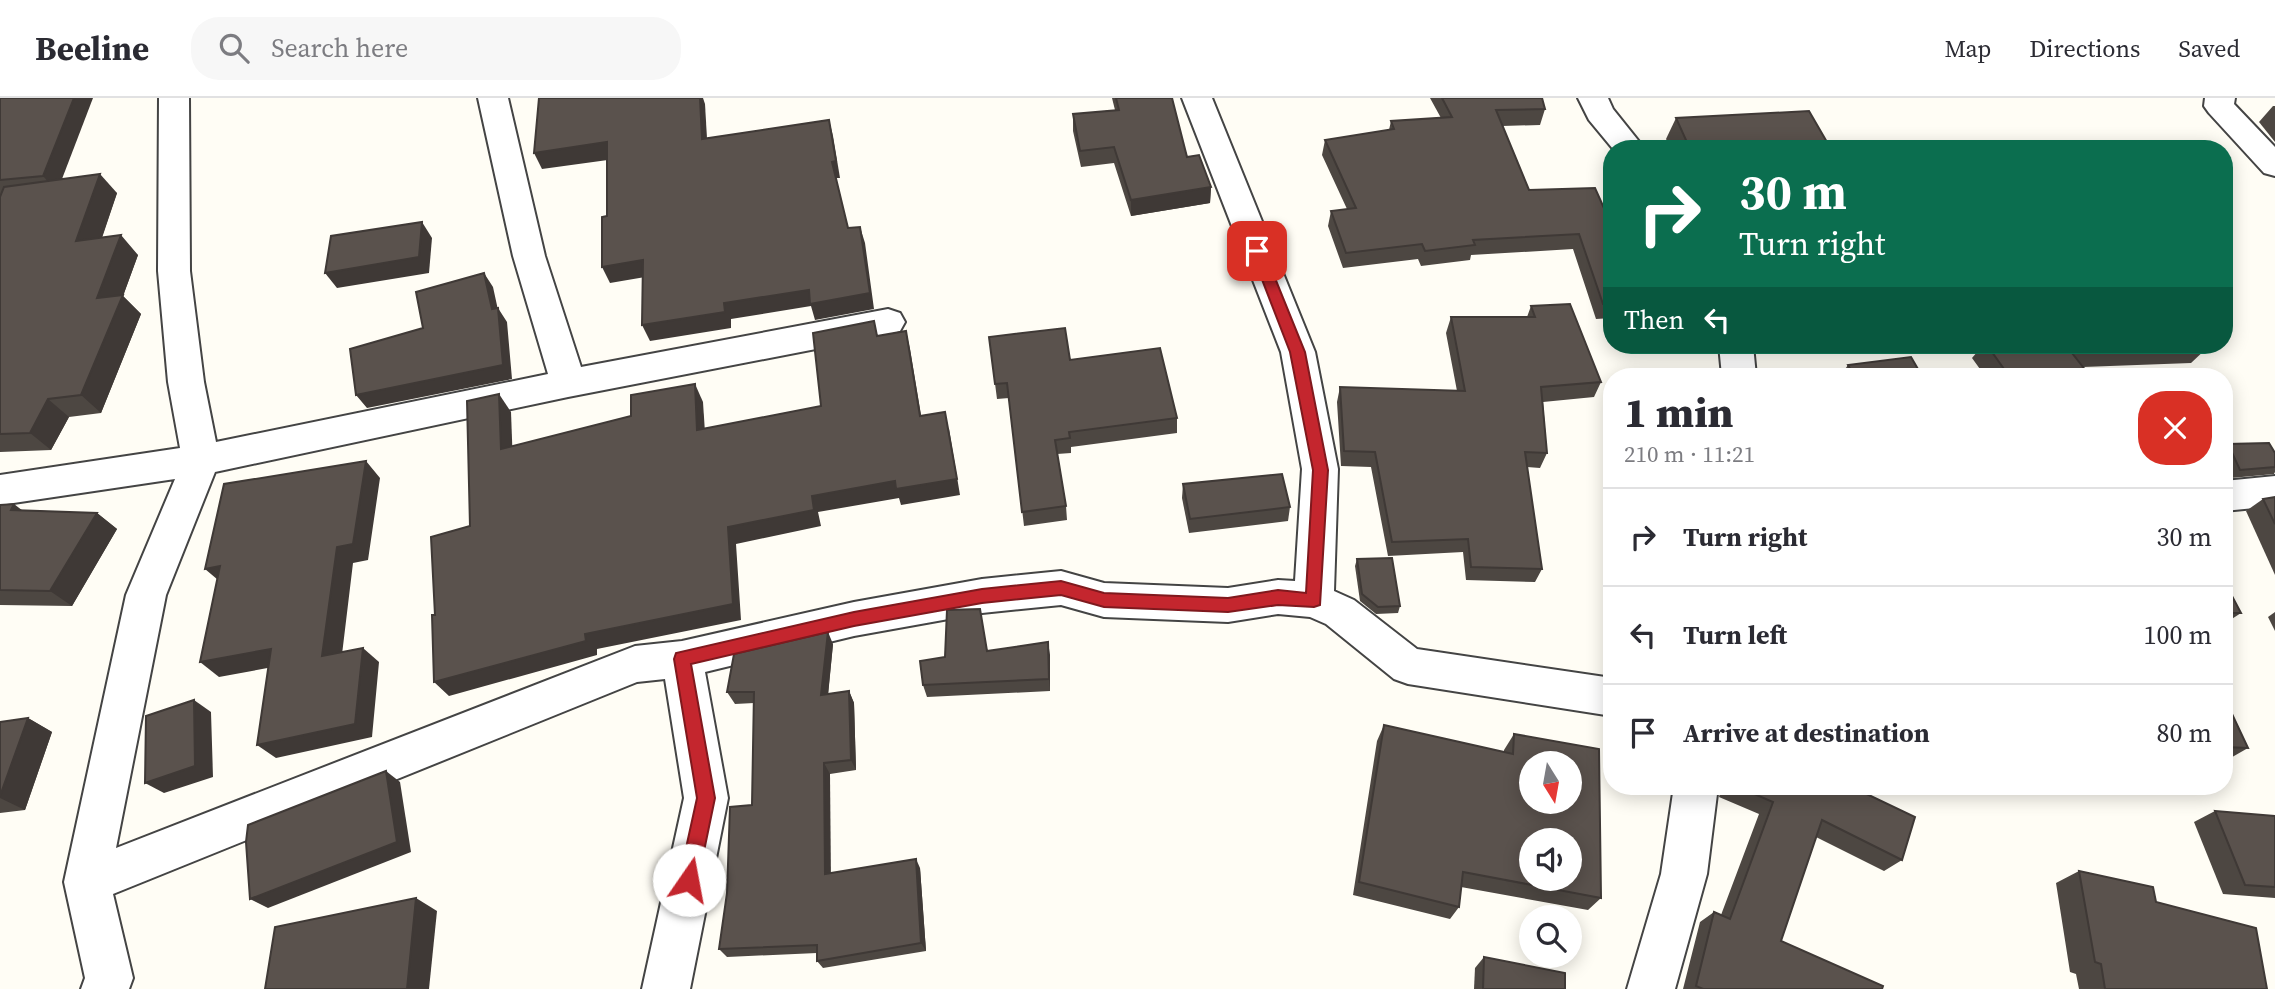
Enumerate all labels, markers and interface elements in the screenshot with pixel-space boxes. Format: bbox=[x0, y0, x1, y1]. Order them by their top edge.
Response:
search box bbox=[191, 17, 681, 80]
text: Beeline bbox=[35, 26, 149, 71]
icon: search bbox=[215, 29, 253, 67]
text: Search here bbox=[271, 30, 408, 66]
text: Map bbox=[1944, 32, 1991, 65]
text: Directions bbox=[2029, 32, 2140, 65]
text: Saved bbox=[2178, 32, 2240, 65]
text: 30 m bbox=[1739, 158, 1847, 225]
icon: right bbox=[1624, 168, 1715, 259]
pin bbox=[1227, 221, 1287, 281]
text: Turn right bbox=[1739, 222, 1885, 266]
icon: arrive bbox=[1238, 232, 1276, 270]
icon: left bbox=[1698, 301, 1736, 339]
text: Then bbox=[1624, 302, 1684, 338]
text: 1 min bbox=[1624, 383, 1734, 441]
button: close bbox=[2138, 391, 2212, 465]
text: 210 m · 11:21 bbox=[1624, 438, 1755, 470]
icon: right bbox=[1624, 518, 1662, 556]
text: Turn right bbox=[1683, 519, 1807, 555]
text: 30 m bbox=[2157, 519, 2212, 555]
icon: left bbox=[1624, 616, 1662, 654]
text: Turn left bbox=[1683, 617, 1787, 653]
text: 100 m bbox=[2144, 617, 2212, 653]
icon: arrive bbox=[1624, 714, 1662, 752]
text: Arrive at destination bbox=[1683, 715, 1930, 751]
text: 80 m bbox=[2157, 715, 2212, 751]
north arrow bbox=[1519, 751, 1582, 814]
map controls bbox=[1519, 751, 1582, 968]
button: sound bbox=[1519, 828, 1582, 891]
position arrow bbox=[652, 843, 726, 917]
button: search bbox=[1519, 905, 1582, 968]

